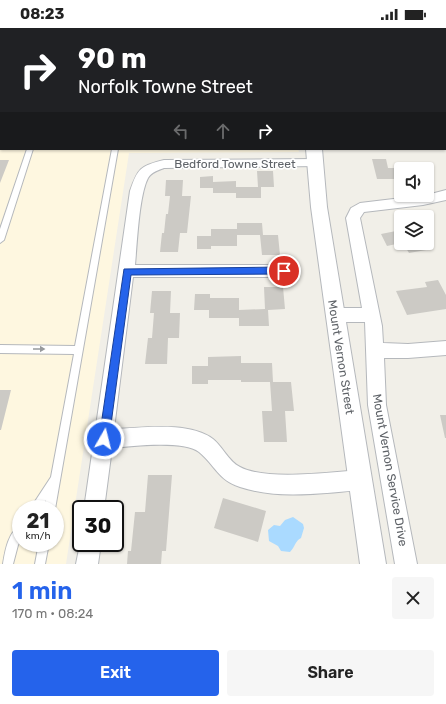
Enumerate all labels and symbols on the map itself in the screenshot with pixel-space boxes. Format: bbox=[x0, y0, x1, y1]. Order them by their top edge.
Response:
street label: Bedford Towne Street bbox=[174, 157, 296, 171]
pin bbox=[267, 254, 301, 288]
street label: Mount Vernon Street bbox=[325, 299, 357, 416]
one-way arrow bbox=[33, 346, 46, 352]
street label: Mount Vernon Service Drive bbox=[370, 393, 410, 548]
position arrow bbox=[83, 418, 125, 460]
speed limit sign: 30 bbox=[72, 500, 124, 552]

